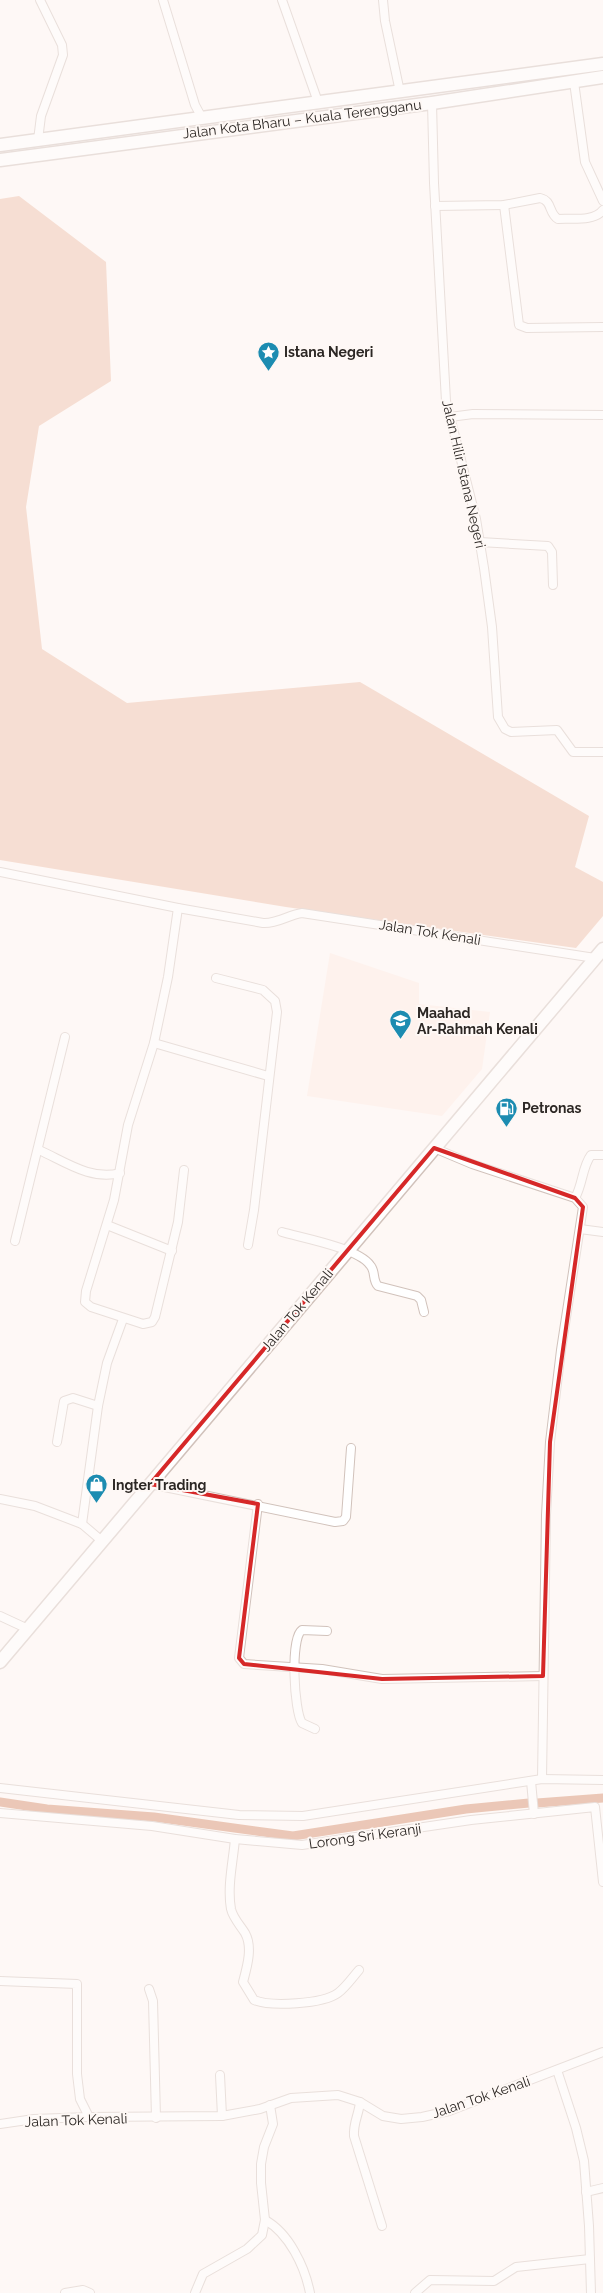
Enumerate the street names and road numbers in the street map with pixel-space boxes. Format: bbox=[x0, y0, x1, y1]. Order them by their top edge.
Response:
street label: Jalan Kota Bharu – Kuala Terengganu bbox=[182, 96, 422, 142]
street label: Jalan Hilir Istana Negeri bbox=[439, 398, 489, 550]
street label: Jalan Tok Kenali bbox=[378, 916, 482, 948]
street label: Jalan Tok Kenali bbox=[258, 1266, 336, 1354]
street label: Lorong Sri Keranji bbox=[308, 1820, 422, 1852]
street label: Jalan Tok Kenali bbox=[430, 2073, 532, 2121]
street label: Jalan Tok Kenali bbox=[24, 2110, 128, 2130]

